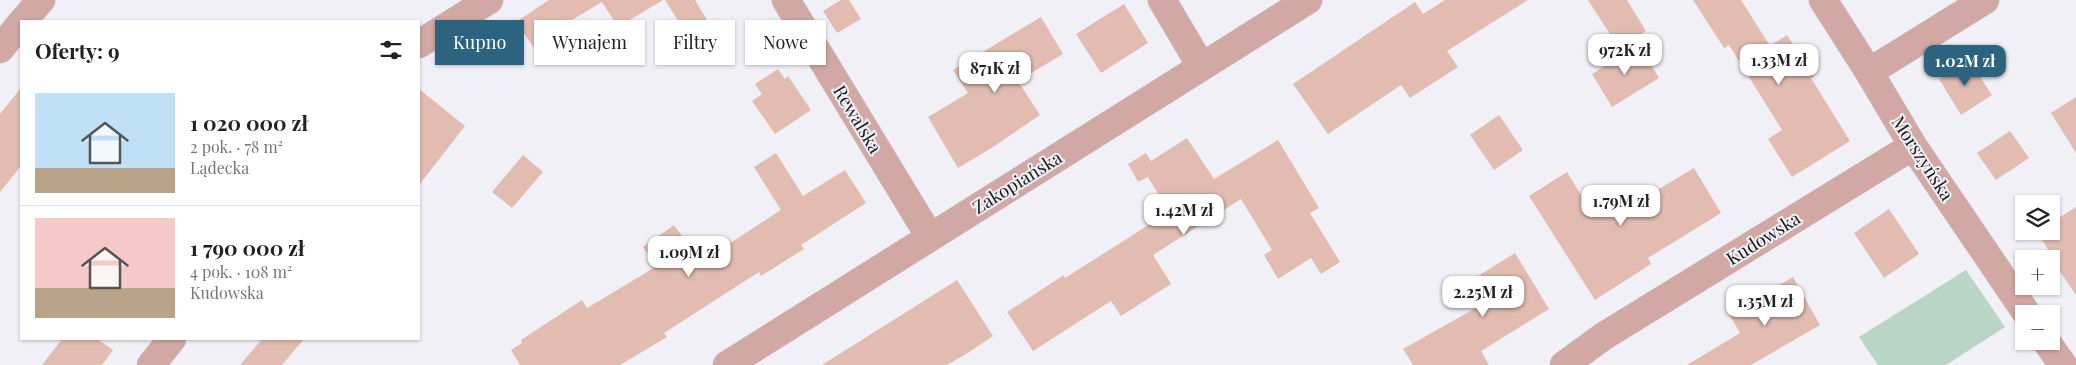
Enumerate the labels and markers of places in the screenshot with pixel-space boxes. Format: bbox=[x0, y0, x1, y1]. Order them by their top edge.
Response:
pin: 972K zł bbox=[1579, 34, 1671, 76]
pin: 1.33M zł bbox=[1727, 44, 1831, 86]
pin: 1.02M zł bbox=[1913, 44, 2017, 87]
pin: 871K zł bbox=[949, 52, 1041, 94]
pin: 1.79M zł bbox=[1569, 184, 1673, 227]
pin: 1.42M zł bbox=[1132, 194, 1236, 236]
pin: 1.09M zł bbox=[637, 236, 741, 278]
pin: 2.25M zł bbox=[1431, 276, 1535, 318]
pin: 1.35M zł bbox=[1713, 284, 1817, 327]

